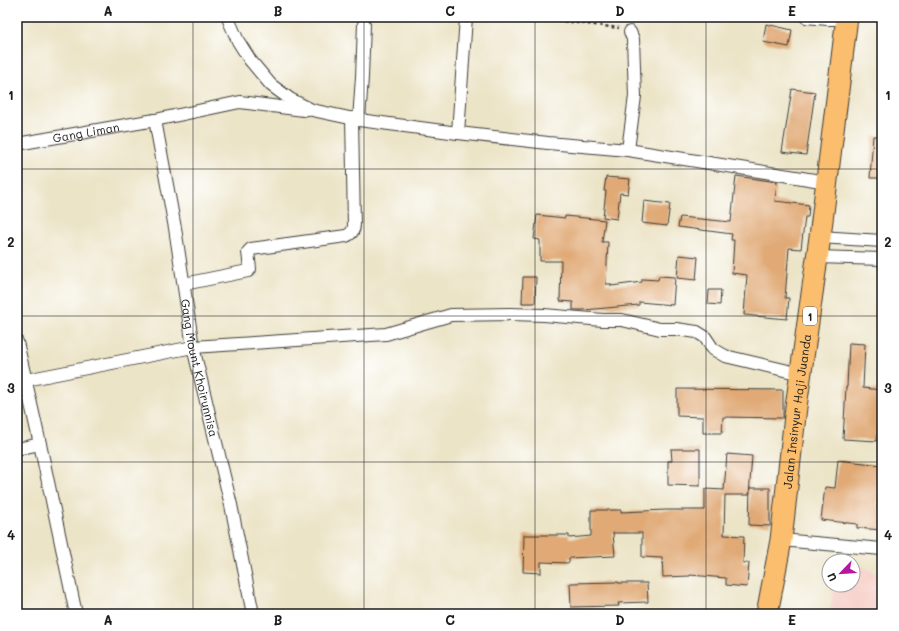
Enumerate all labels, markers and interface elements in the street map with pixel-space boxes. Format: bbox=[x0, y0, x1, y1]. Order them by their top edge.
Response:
text: A bbox=[103, 2, 113, 19]
text: B bbox=[274, 2, 283, 19]
text: C bbox=[445, 2, 455, 19]
text: D bbox=[615, 2, 625, 19]
text: E bbox=[788, 2, 796, 19]
text: 1 bbox=[8, 86, 14, 103]
text: 1 bbox=[885, 86, 891, 103]
street label: Gang Liman bbox=[51, 118, 121, 146]
text: 2 bbox=[7, 233, 15, 250]
text: 2 bbox=[884, 233, 892, 250]
street label: Gang Mount Khoirunnisa bbox=[178, 298, 222, 439]
road number: 1 bbox=[803, 307, 817, 325]
street label: Jalan Insinyur Haji Juanda bbox=[779, 333, 814, 490]
text: 3 bbox=[7, 379, 15, 396]
text: 3 bbox=[884, 379, 892, 396]
text: 4 bbox=[7, 526, 15, 543]
text: 4 bbox=[884, 526, 892, 543]
north arrow bbox=[821, 553, 861, 593]
text: U bbox=[823, 571, 840, 584]
text: A bbox=[103, 611, 113, 628]
text: B bbox=[274, 611, 283, 628]
text: C bbox=[445, 611, 455, 628]
text: D bbox=[615, 611, 625, 628]
text: E bbox=[788, 611, 796, 628]

